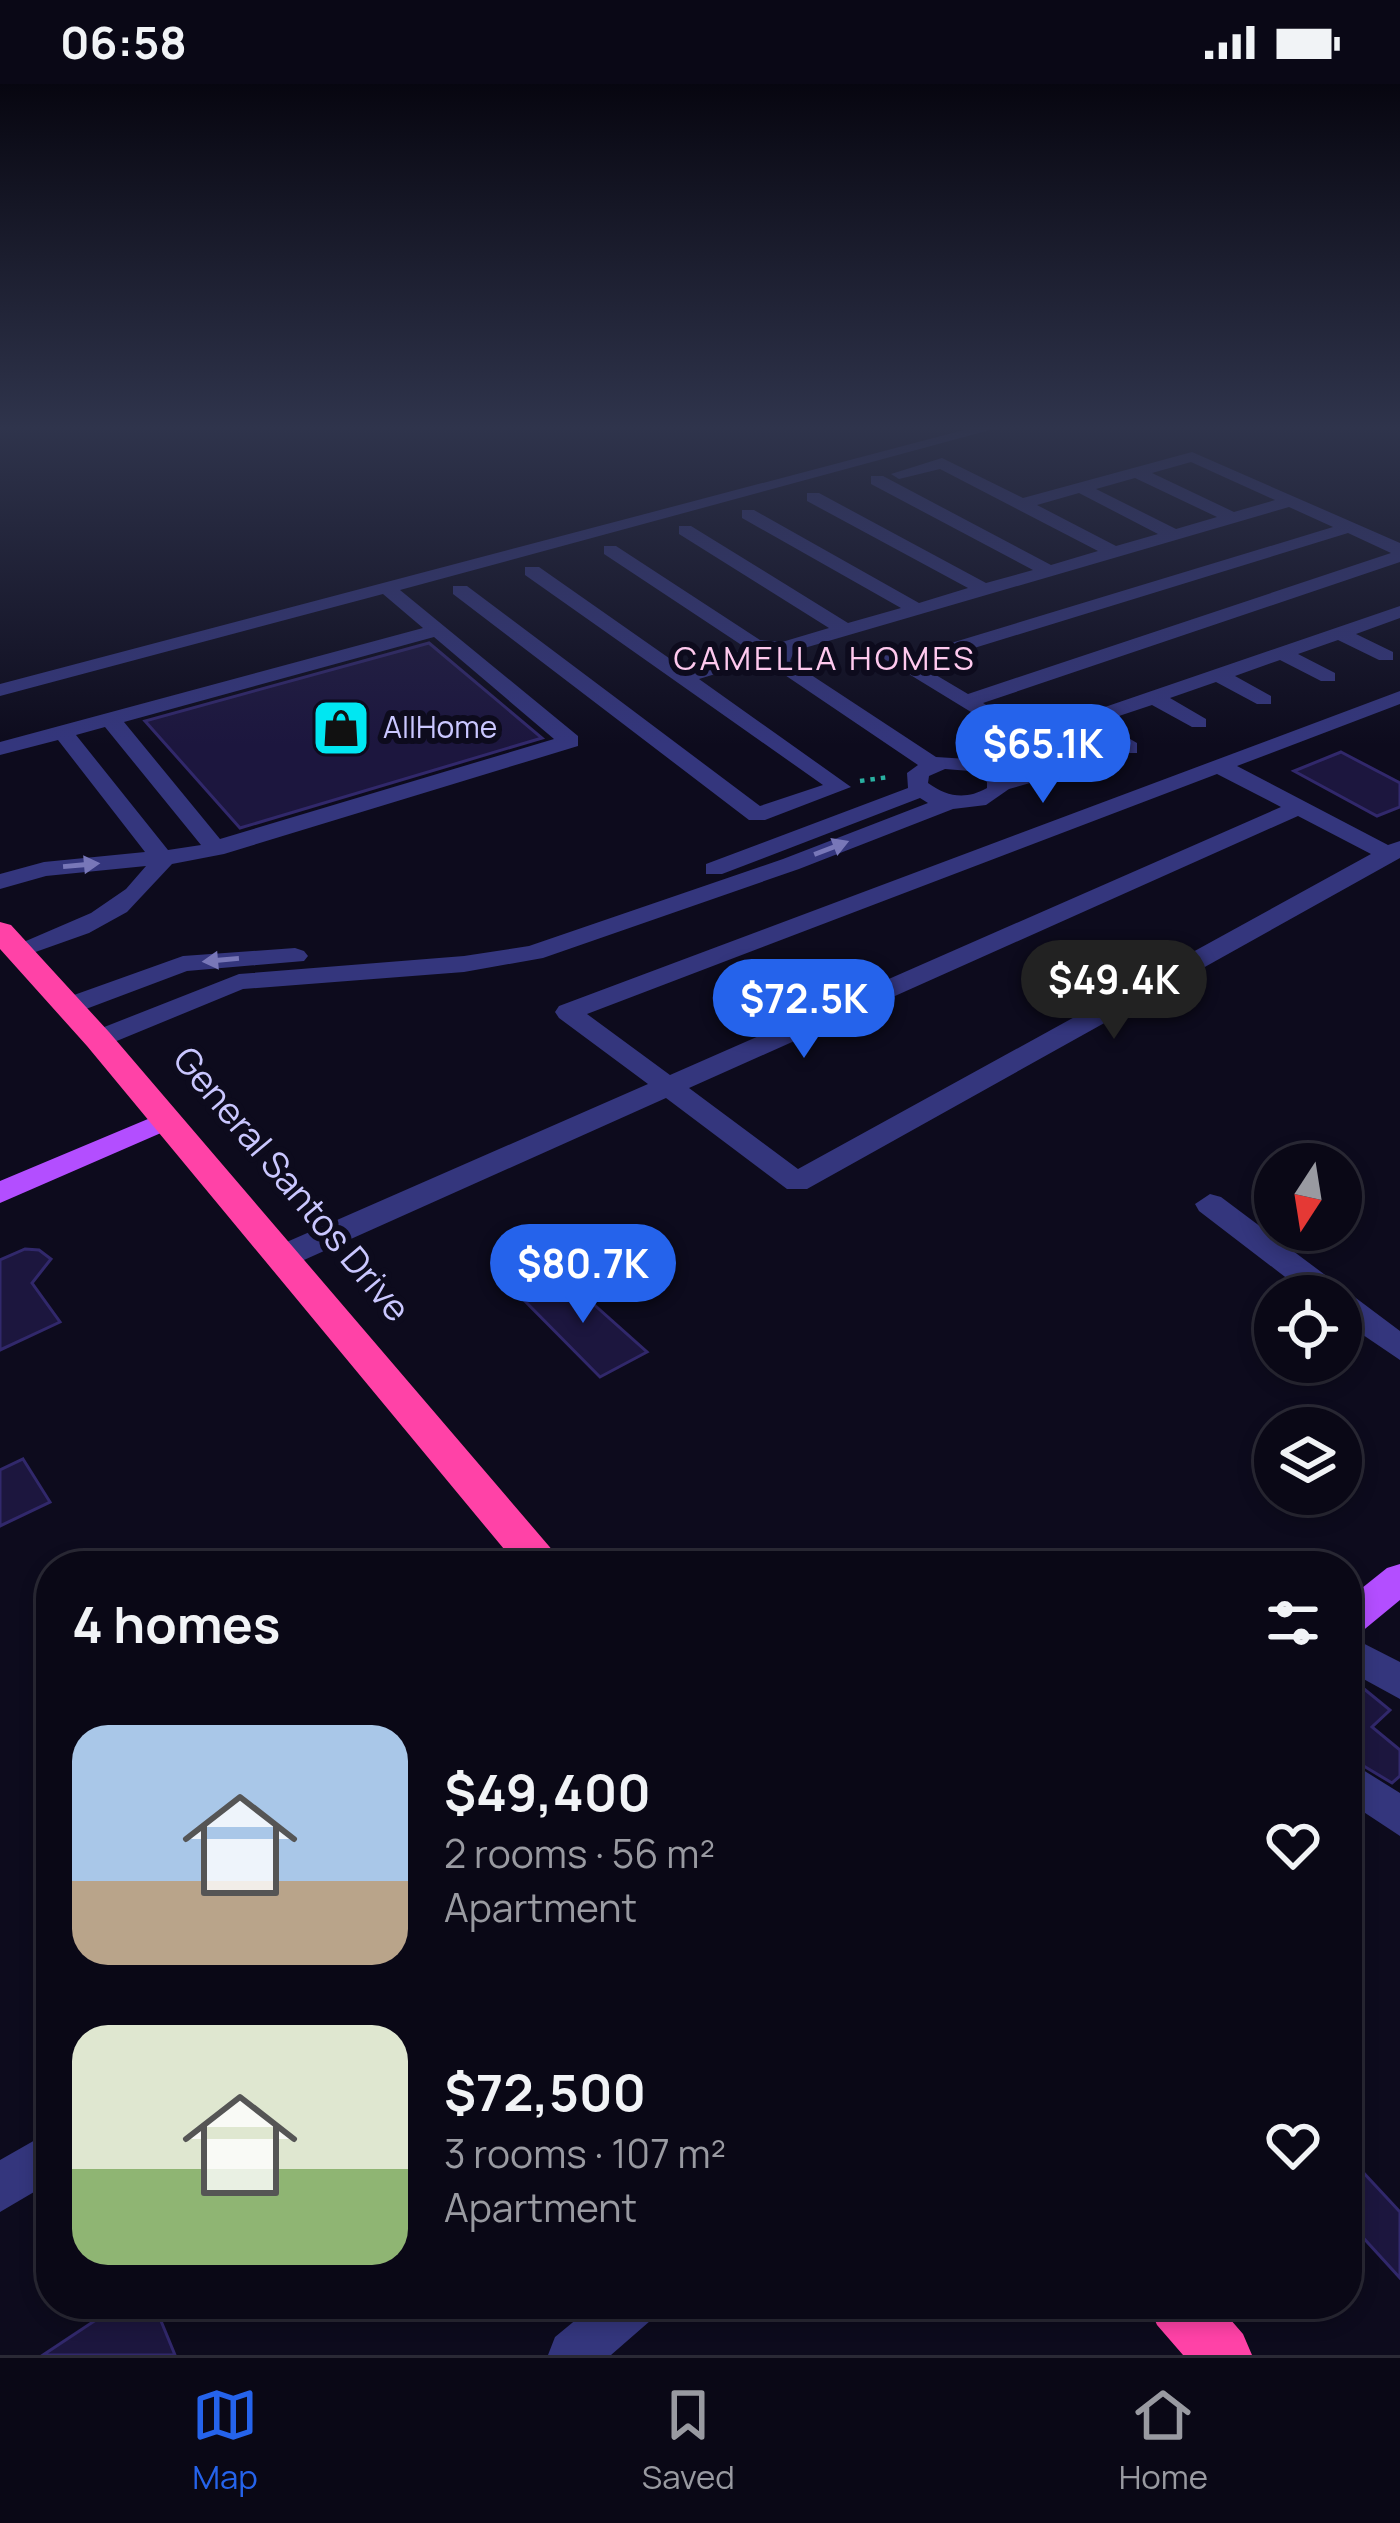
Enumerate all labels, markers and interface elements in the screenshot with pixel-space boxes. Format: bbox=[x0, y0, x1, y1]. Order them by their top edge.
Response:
text: 06:58 bbox=[60, 11, 187, 73]
district label: CAMELLA HOMES bbox=[673, 635, 977, 680]
shop icon: AllHome bbox=[310, 697, 372, 759]
pin: $65.1K bbox=[945, 704, 1141, 806]
place label: AllHome bbox=[383, 706, 497, 747]
text: $65.1K bbox=[982, 716, 1104, 770]
one-way arrow bbox=[813, 838, 849, 857]
one-way arrow bbox=[63, 855, 100, 874]
pin: $49.4K bbox=[1016, 940, 1212, 1042]
one-way arrow bbox=[202, 951, 239, 970]
text: $49.4K bbox=[1048, 952, 1180, 1006]
pin: $72.5K bbox=[706, 959, 902, 1061]
text: $72.5K bbox=[740, 971, 868, 1025]
street label: General Santos Drive bbox=[163, 1036, 422, 1331]
north arrow bbox=[1254, 1143, 1362, 1251]
map controls bbox=[1254, 1143, 1362, 1515]
pin: $80.7K bbox=[485, 1224, 681, 1326]
text: $80.7K bbox=[517, 1236, 649, 1290]
button: locate bbox=[1254, 1275, 1362, 1383]
button: layers bbox=[1254, 1407, 1362, 1515]
text: 4 homes bbox=[72, 1589, 280, 1658]
icon: filters bbox=[1260, 1590, 1326, 1656]
text: $49,400 bbox=[444, 1757, 651, 1826]
icon: home bbox=[168, 1773, 312, 1917]
icon: heart bbox=[1260, 1812, 1326, 1878]
text: 2 rooms · 56 m² bbox=[444, 1826, 715, 1880]
text: Apartment bbox=[444, 1880, 637, 1934]
text: $72,500 bbox=[444, 2057, 646, 2126]
icon: home bbox=[168, 2073, 312, 2217]
icon: heart bbox=[1260, 2112, 1326, 2178]
text: 3 rooms · 107 m² bbox=[444, 2126, 726, 2180]
text: Apartment bbox=[444, 2180, 637, 2234]
tab: Map bbox=[192, 2382, 258, 2499]
tab: Saved bbox=[642, 2382, 735, 2499]
tab: Home bbox=[1119, 2382, 1208, 2499]

